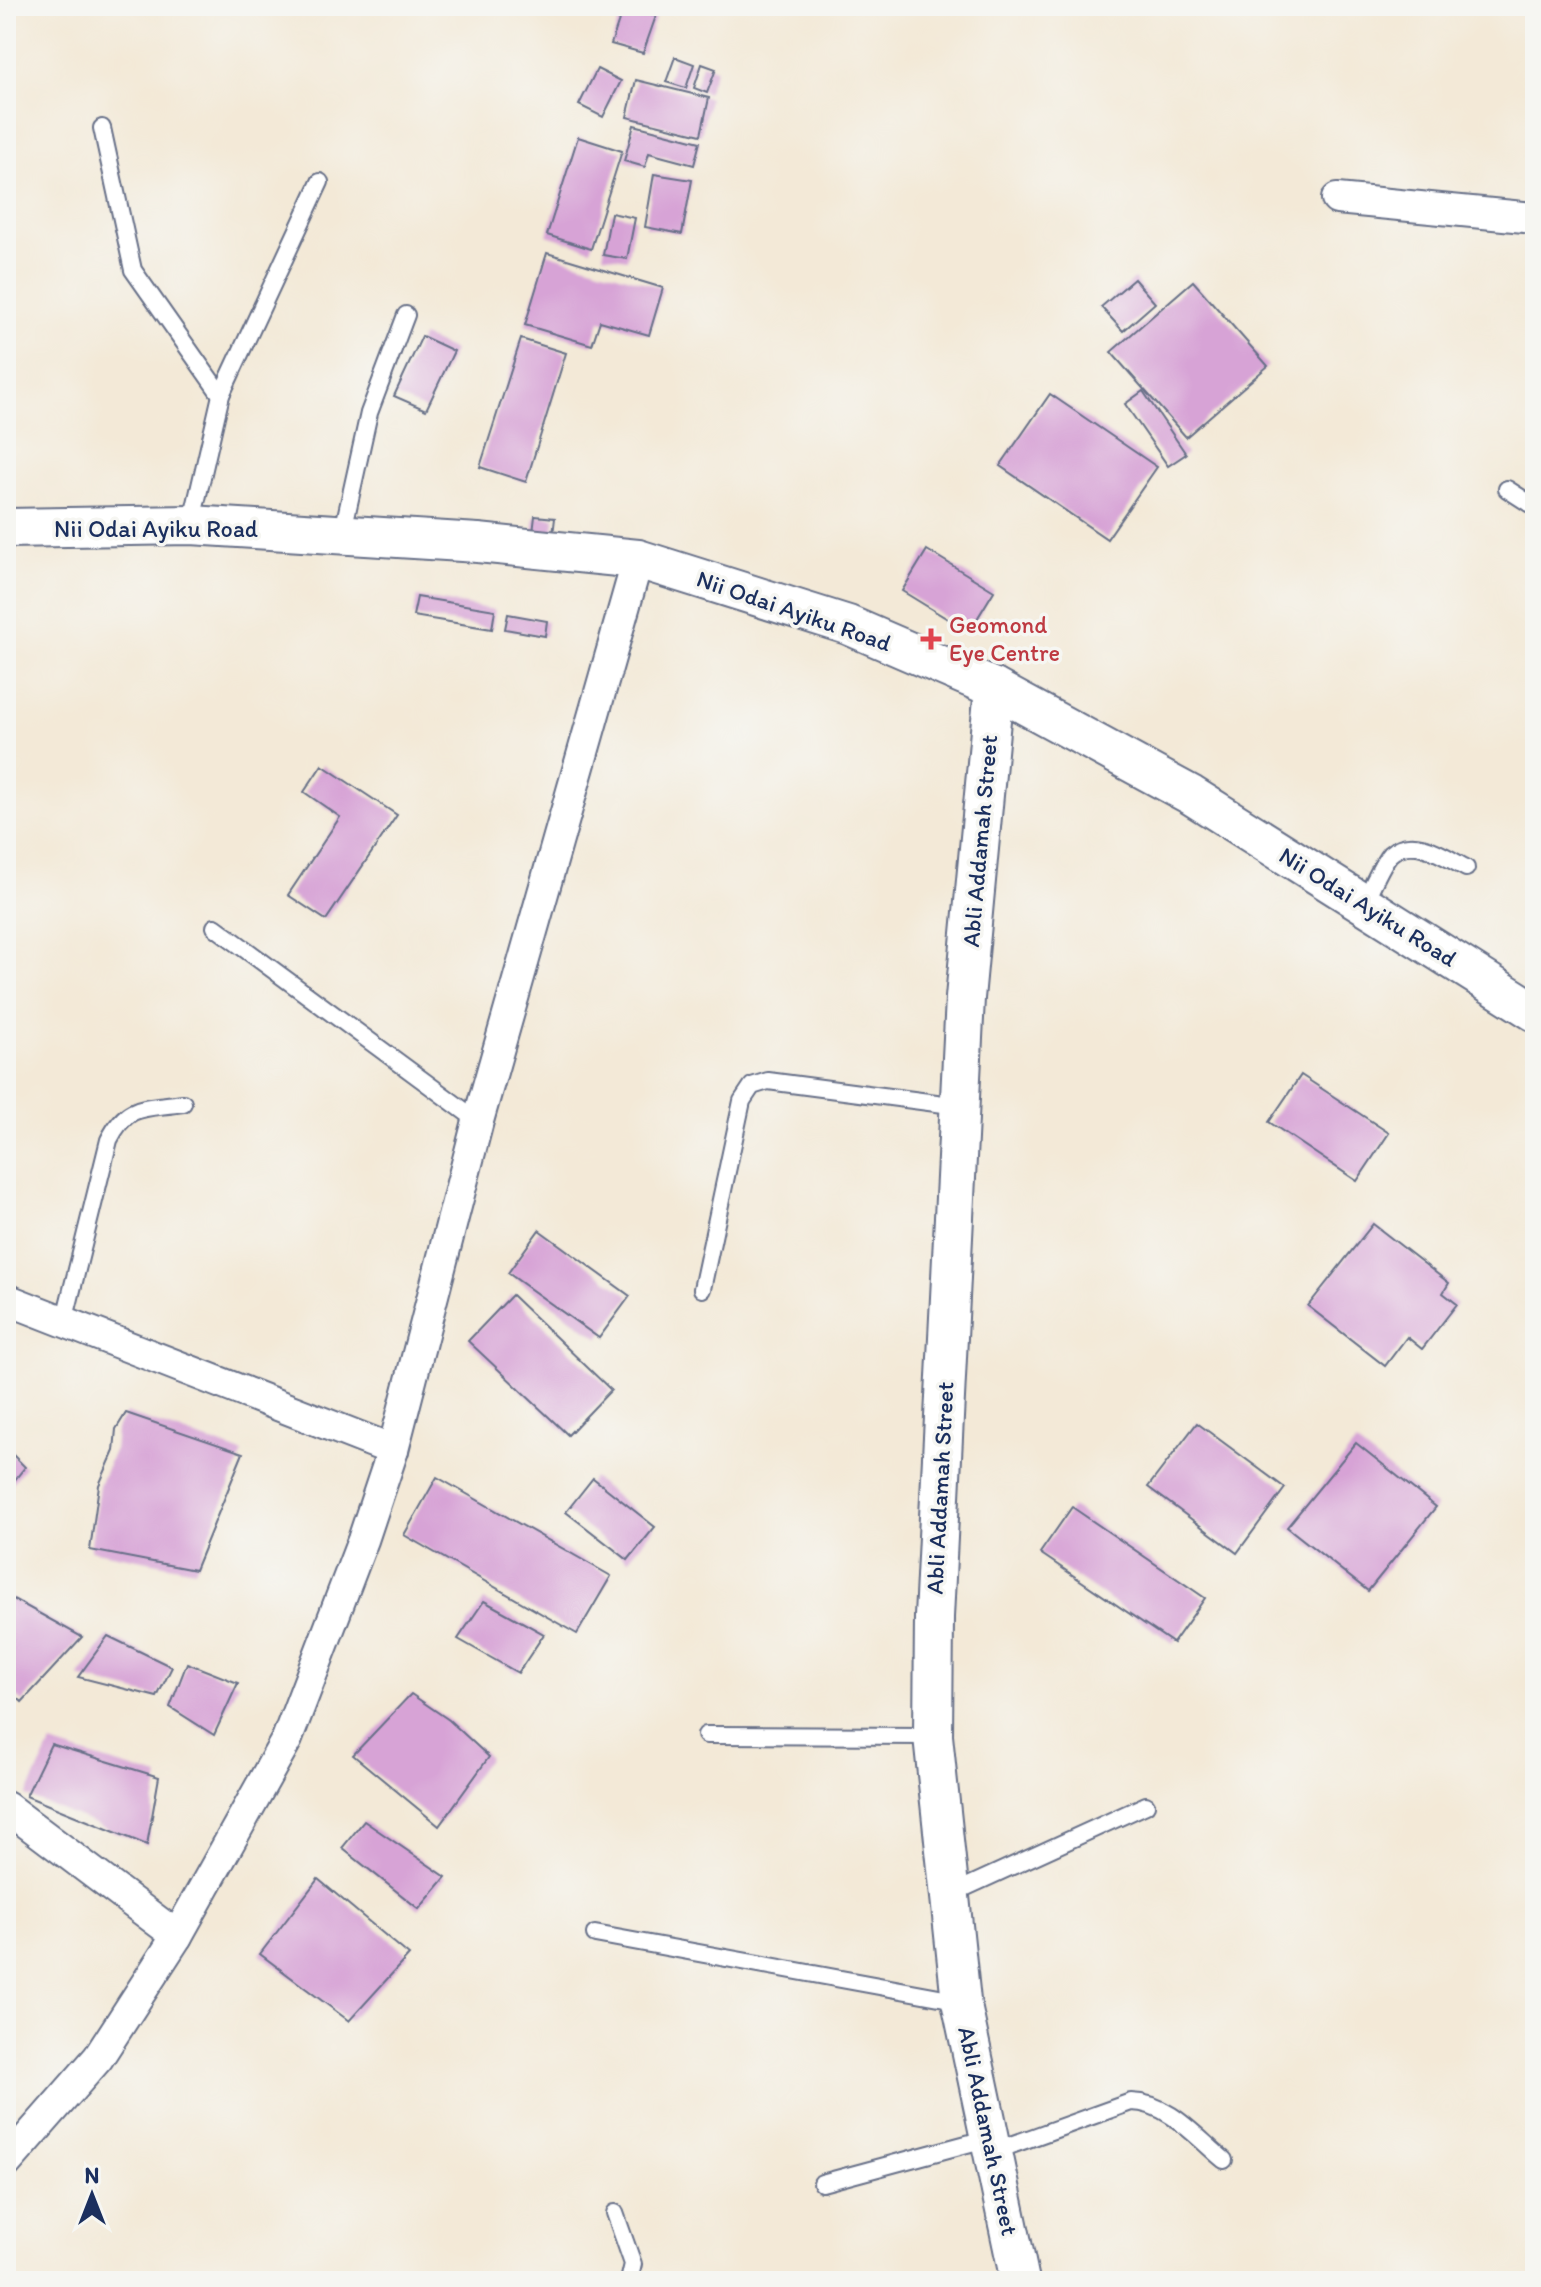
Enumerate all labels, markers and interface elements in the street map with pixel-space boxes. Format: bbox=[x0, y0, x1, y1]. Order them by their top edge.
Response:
street label: Nii Odai Ayiku Road bbox=[54, 514, 258, 543]
street label: Nii Odai Ayiku Road bbox=[693, 564, 895, 657]
place label: Geomond Eye Centre bbox=[949, 610, 1060, 667]
marker: Geomond Eye Centre bbox=[920, 628, 942, 650]
street label: Abli Addamah Street bbox=[956, 734, 1003, 948]
street label: Nii Odai Ayiku Road bbox=[1274, 840, 1462, 973]
street label: Abli Addamah Street bbox=[919, 1381, 960, 1595]
street label: Abli Addamah Street bbox=[952, 2024, 1025, 2238]
north arrow bbox=[52, 2155, 132, 2235]
text: N bbox=[85, 2162, 99, 2189]

